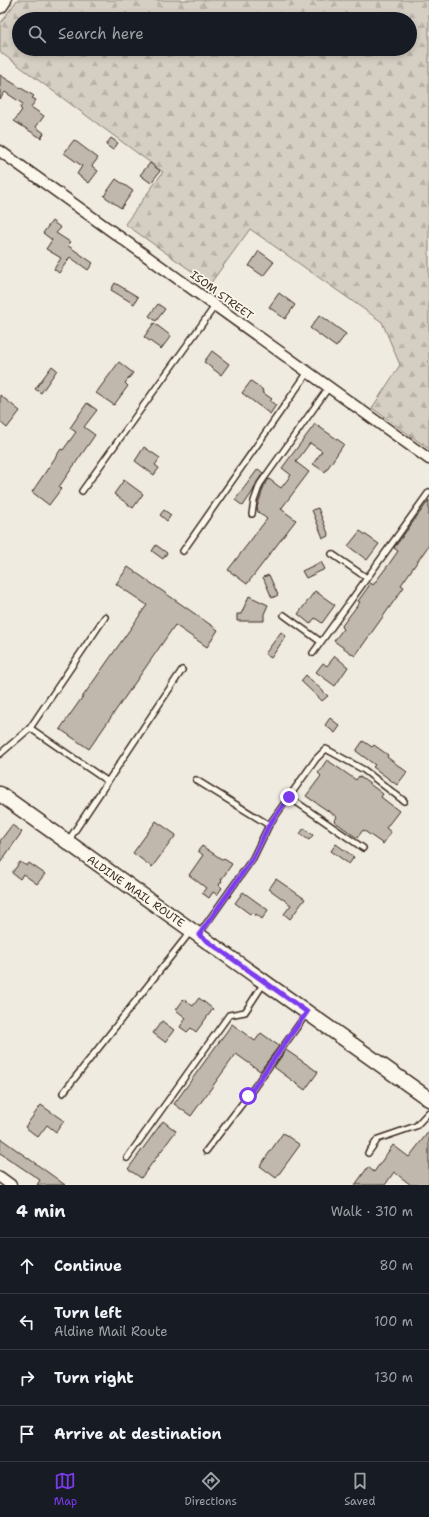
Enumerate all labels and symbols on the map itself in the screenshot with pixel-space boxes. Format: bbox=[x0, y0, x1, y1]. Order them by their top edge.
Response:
street label: ISOM STREET bbox=[187, 267, 256, 323]
route end bbox=[280, 788, 298, 806]
street label: ALDINE MAIL ROUTE bbox=[84, 852, 188, 931]
route start bbox=[239, 1087, 257, 1105]

